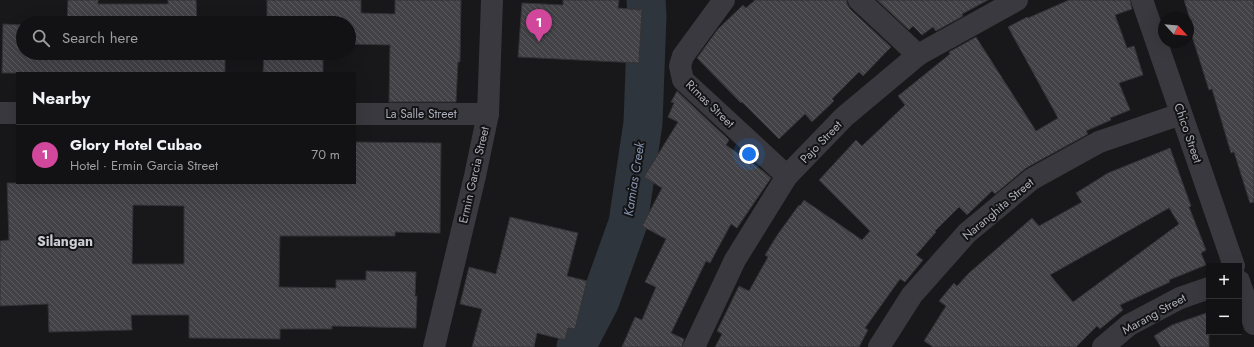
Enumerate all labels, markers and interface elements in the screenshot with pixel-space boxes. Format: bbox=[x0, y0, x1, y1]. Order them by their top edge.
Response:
pin: 1 bbox=[526, 9, 552, 42]
north arrow bbox=[1158, 12, 1194, 48]
search box bbox=[16, 16, 356, 60]
icon: search bbox=[30, 27, 52, 49]
text: Search here bbox=[62, 27, 138, 49]
street label: Rimas Street bbox=[681, 76, 739, 132]
text: Nearby bbox=[32, 86, 90, 110]
street label: Chico Street bbox=[1169, 101, 1207, 165]
street label: La Salle Street bbox=[385, 105, 457, 123]
street label: Pajo Street bbox=[796, 116, 846, 168]
street label: Ermin Garcia Street bbox=[454, 125, 494, 225]
text: Glory Hotel Cubao bbox=[70, 134, 202, 156]
water label: Kamias Creek bbox=[619, 140, 649, 218]
your location bbox=[739, 144, 759, 164]
text: 1 bbox=[42, 145, 48, 164]
text: 70 m bbox=[311, 145, 340, 164]
text: Hotel · Ermin Garcia Street bbox=[70, 156, 218, 175]
street label: Naranghita Street bbox=[958, 174, 1038, 244]
district label: Silangan bbox=[37, 231, 93, 251]
map controls bbox=[1206, 263, 1242, 335]
button: + bbox=[1206, 263, 1242, 299]
street label: Marang Street bbox=[1119, 289, 1189, 339]
button: − bbox=[1206, 299, 1242, 335]

